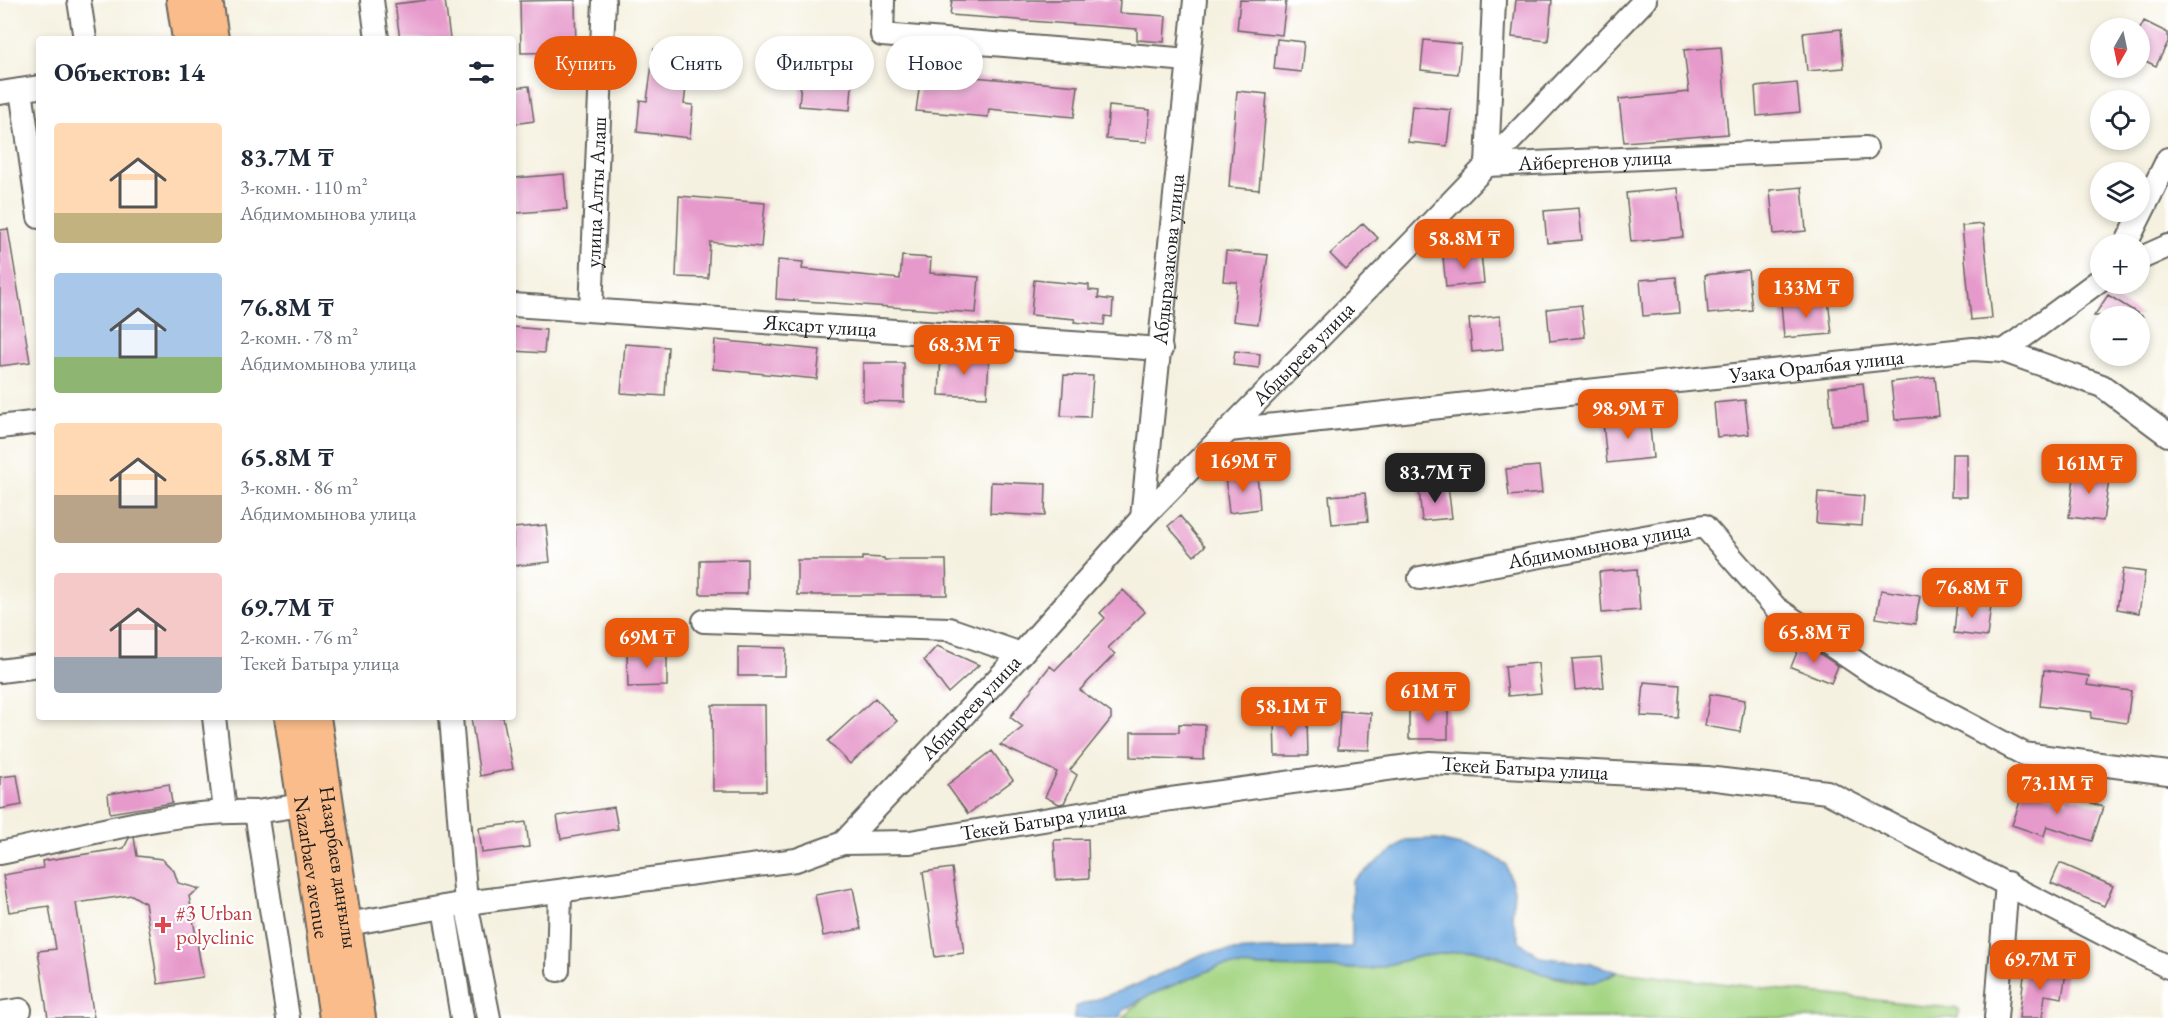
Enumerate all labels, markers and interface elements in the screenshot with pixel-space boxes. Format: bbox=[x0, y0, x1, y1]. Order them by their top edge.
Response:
north arrow bbox=[2090, 18, 2150, 78]
map controls bbox=[2090, 18, 2150, 366]
chip: Купить bbox=[534, 36, 637, 90]
chip: Снять bbox=[649, 36, 743, 90]
chip: Фильтры bbox=[755, 36, 874, 90]
chip: Новое bbox=[886, 36, 983, 90]
text: Объектов: 14 bbox=[54, 55, 205, 89]
icon: filters bbox=[465, 56, 498, 89]
button: locate bbox=[2090, 90, 2150, 150]
street label: улица Алты Алаш bbox=[579, 116, 612, 268]
text: 83.7M ₸ bbox=[240, 140, 334, 174]
street label: Айбергенов улица bbox=[1516, 143, 1673, 177]
icon: home bbox=[102, 147, 174, 219]
button: layers bbox=[2090, 162, 2150, 222]
street label: Абдыразакова улица bbox=[1146, 172, 1190, 347]
text: 3-комн. · 110 m² bbox=[240, 174, 368, 200]
text: Абдимомынова улица bbox=[240, 200, 416, 226]
pin: 58.8M ₸ bbox=[1409, 219, 1519, 270]
text: 58.8M ₸ bbox=[1428, 225, 1500, 251]
button: + bbox=[2090, 234, 2150, 294]
pin: 133M ₸ bbox=[1757, 268, 1855, 319]
text: 133M ₸ bbox=[1773, 274, 1839, 300]
text: 76.8M ₸ bbox=[240, 290, 334, 324]
street label: Абдыреев улица bbox=[1245, 295, 1360, 412]
icon: home bbox=[102, 297, 174, 369]
button: − bbox=[2090, 306, 2150, 366]
street label: Яксарт улица bbox=[762, 308, 878, 343]
text: 2-комн. · 78 m² bbox=[240, 324, 358, 350]
pin: 68.3M ₸ bbox=[909, 325, 1019, 376]
text: 68.3M ₸ bbox=[928, 331, 1000, 357]
street label: Узака Оралбая улица bbox=[1727, 343, 1906, 389]
text: Абдимомынова улица bbox=[240, 350, 416, 376]
pin: 98.9M ₸ bbox=[1573, 389, 1683, 440]
text: 98.9M ₸ bbox=[1592, 395, 1664, 421]
text: 65.8M ₸ bbox=[240, 440, 334, 474]
pin: 169M ₸ bbox=[1194, 442, 1292, 493]
pin: 161M ₸ bbox=[2040, 444, 2138, 495]
icon: home bbox=[102, 447, 174, 519]
text: 169M ₸ bbox=[1210, 448, 1276, 474]
text: 161M ₸ bbox=[2056, 450, 2122, 476]
pin: 83.7M ₸ bbox=[1380, 453, 1490, 504]
text: 83.7M ₸ bbox=[1399, 459, 1471, 485]
text: 3-комн. · 86 m² bbox=[240, 474, 358, 500]
text: Абдимомынова улица bbox=[240, 500, 416, 526]
street label: Абдимомынова улица bbox=[1504, 515, 1693, 575]
pin: 76.8M ₸ bbox=[1917, 568, 2027, 619]
text: 76.8M ₸ bbox=[1936, 574, 2008, 600]
text: 69.7M ₸ bbox=[240, 590, 334, 624]
icon: home bbox=[102, 597, 174, 669]
pin: 65.8M ₸ bbox=[1759, 613, 1869, 664]
pin: 69M ₸ bbox=[605, 618, 689, 669]
text: 65.8M ₸ bbox=[1778, 619, 1850, 645]
text: 2-комн. · 76 m² bbox=[240, 624, 358, 650]
text: 69M ₸ bbox=[619, 624, 675, 650]
street label: Абдыреев улица bbox=[913, 648, 1027, 766]
text: Текей Батыра улица bbox=[240, 650, 399, 676]
pin: 61M ₸ bbox=[1386, 672, 1470, 723]
text: 61M ₸ bbox=[1400, 678, 1456, 704]
pin: 58.1M ₸ bbox=[1236, 687, 1346, 738]
text: 58.1M ₸ bbox=[1255, 693, 1327, 719]
street label: Текей Батыра улица bbox=[1441, 750, 1610, 786]
pin: 73.1M ₸ bbox=[2002, 764, 2112, 815]
text: 73.1M ₸ bbox=[2021, 770, 2093, 796]
street label: Назарбаев даңғылы bbox=[314, 784, 364, 950]
street label: Текей Батыра улица bbox=[958, 793, 1129, 846]
street label: Nazarbaev avenue bbox=[288, 794, 336, 940]
place label: #3 Urban polyclinic bbox=[176, 899, 254, 950]
marker: #3 Urban polyclinic bbox=[154, 916, 172, 934]
pin: 69.7M ₸ bbox=[1985, 940, 2095, 991]
text: 69.7M ₸ bbox=[2004, 946, 2076, 972]

